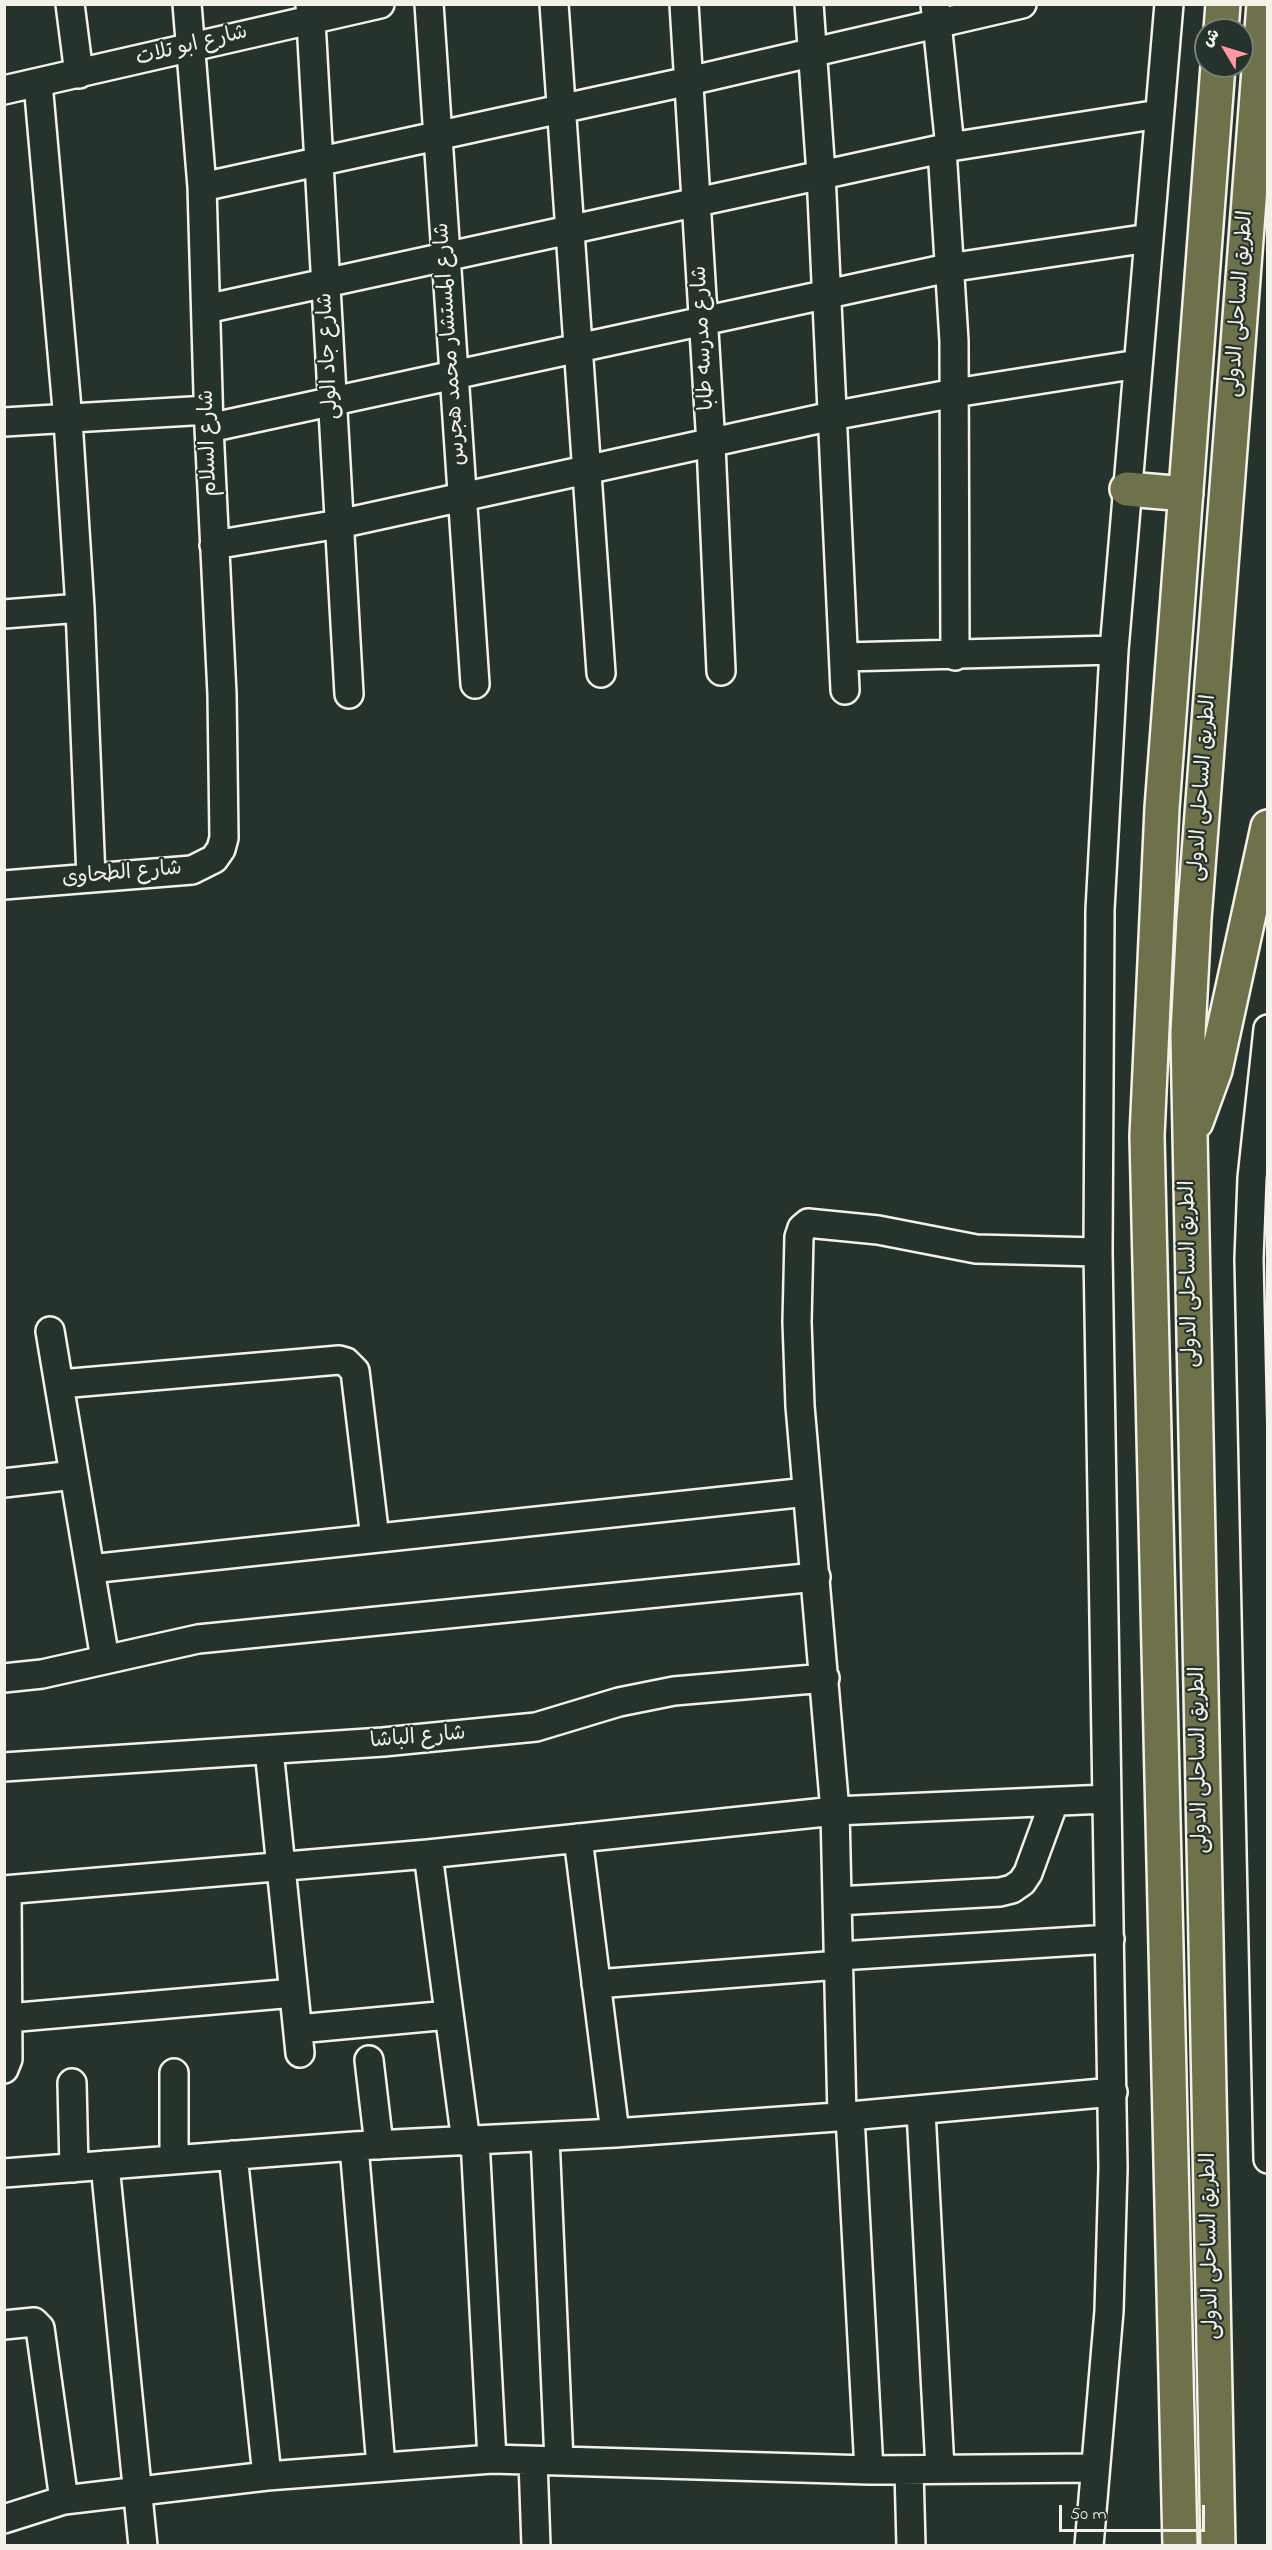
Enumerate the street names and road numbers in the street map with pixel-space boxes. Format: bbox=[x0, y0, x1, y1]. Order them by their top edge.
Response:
street label: شارع ابو تلات bbox=[134, 21, 250, 73]
street label: الطريق الساحلى الدولى bbox=[1222, 210, 1260, 398]
street label: شارع المستشار محمد هجرس bbox=[431, 222, 473, 466]
street label: شارع مدرسه طابا bbox=[689, 265, 721, 411]
street label: شارع جاد الولى bbox=[314, 292, 346, 420]
street label: شارع السلام bbox=[196, 389, 224, 497]
street label: الطريق الساحلى الدولى bbox=[1185, 694, 1223, 882]
street label: شارع الطحاوى bbox=[61, 857, 183, 893]
street label: الطريق الساحلى الدولى bbox=[1177, 1180, 1205, 1368]
street label: الطريق الساحلى الدولى bbox=[1187, 1666, 1215, 1854]
street label: شارع الباشا bbox=[369, 1722, 467, 1756]
street label: الطريق الساحلى الدولى bbox=[1198, 2152, 1226, 2340]

